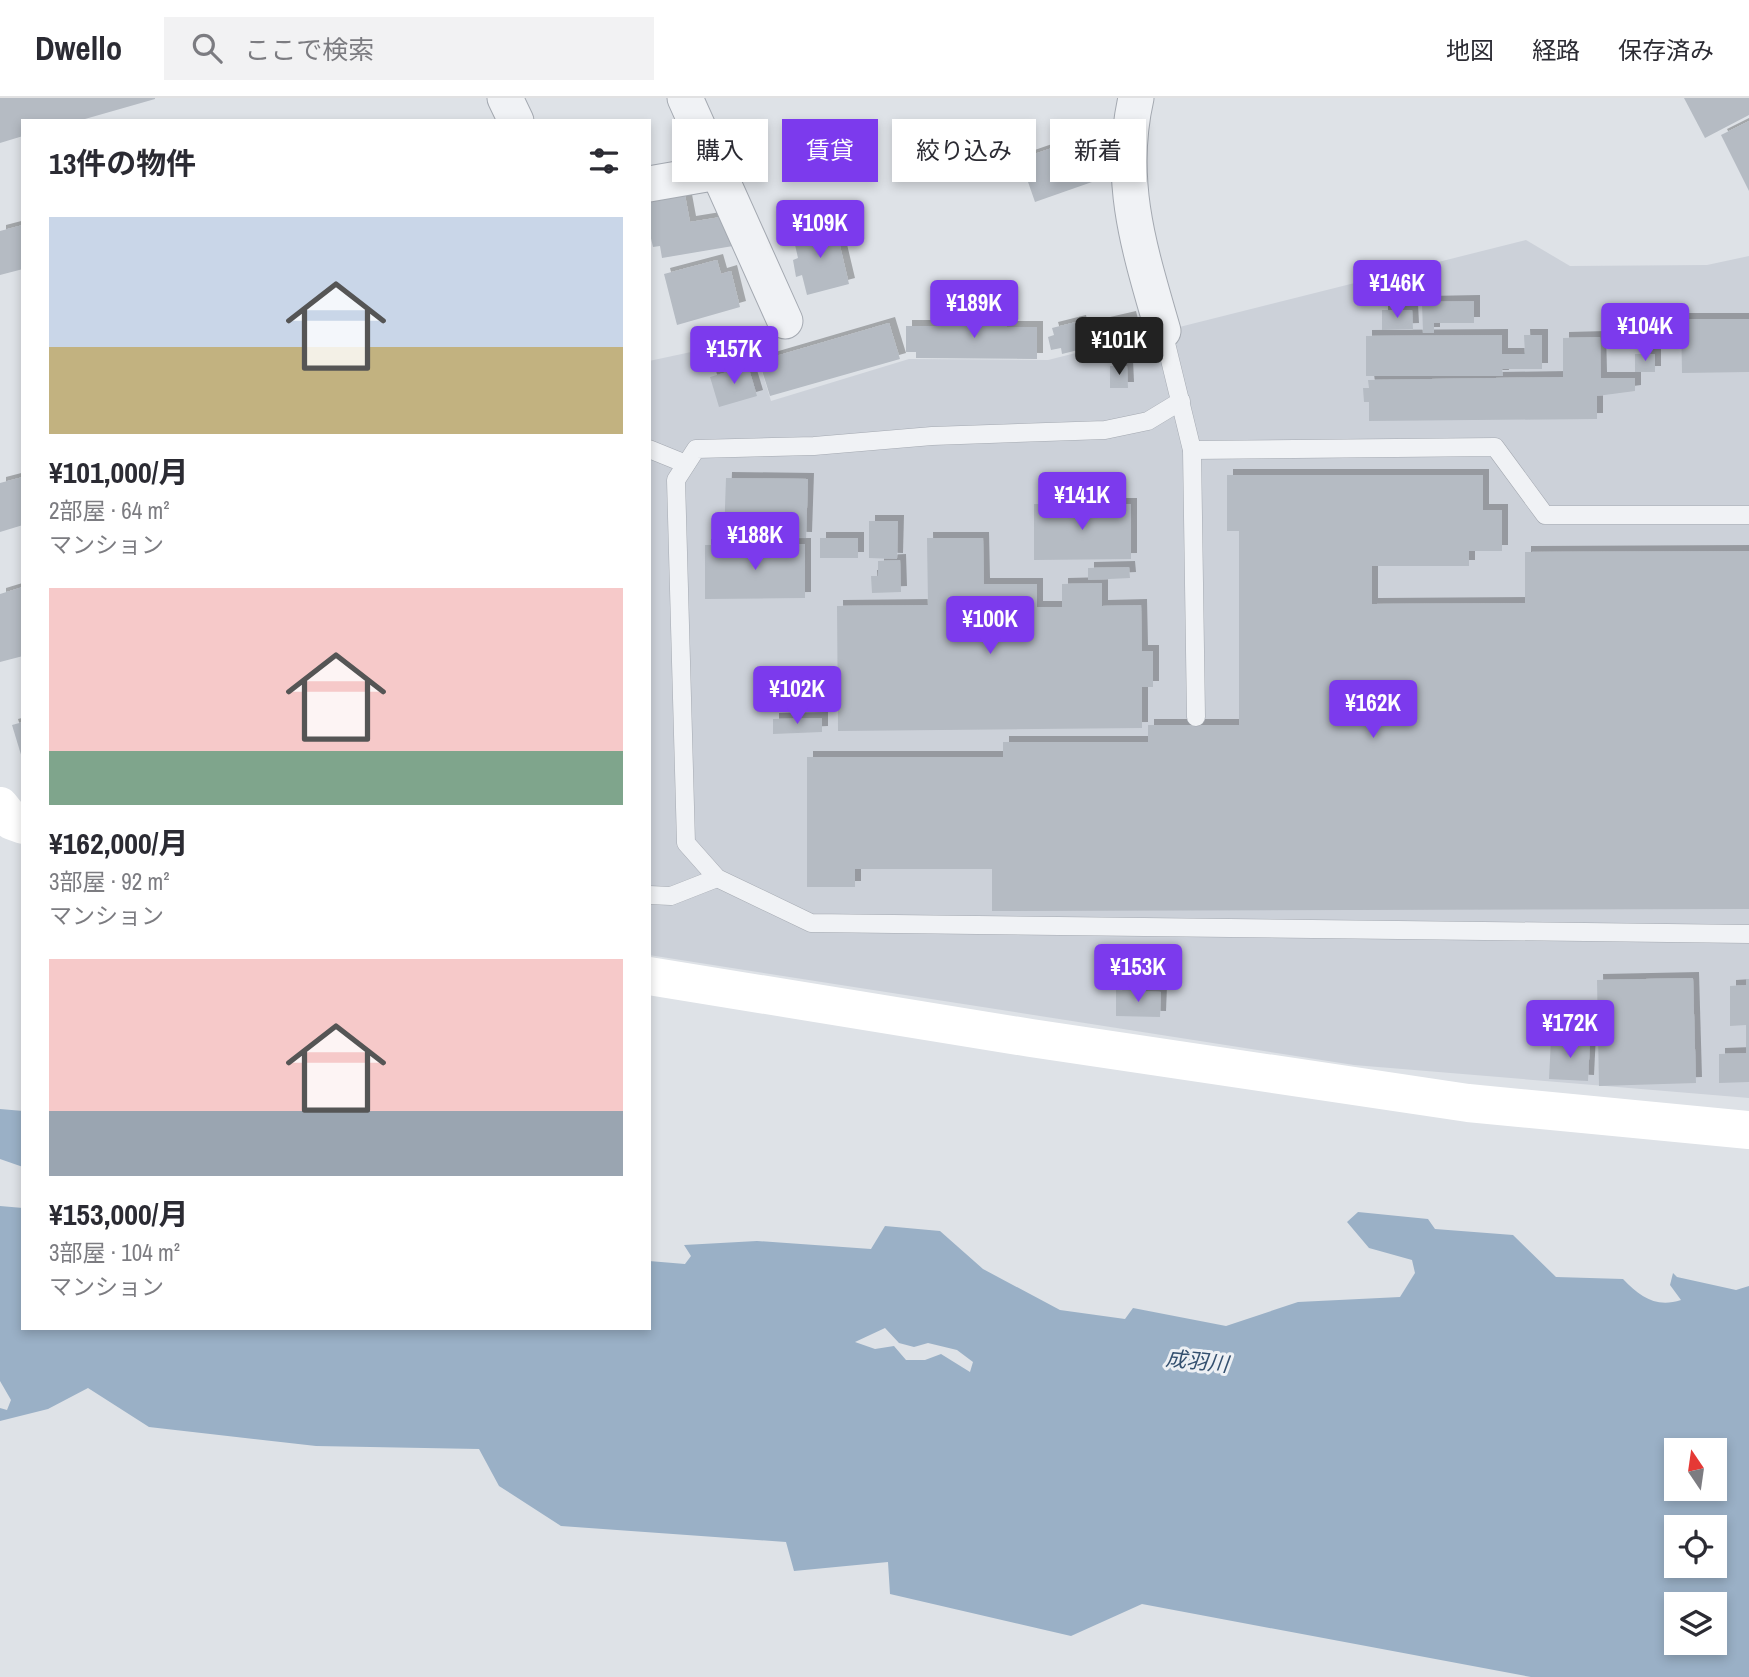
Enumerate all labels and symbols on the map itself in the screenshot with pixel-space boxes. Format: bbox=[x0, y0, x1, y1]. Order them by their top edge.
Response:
pin: ¥109K bbox=[771, 200, 869, 260]
pin: ¥146K bbox=[1348, 260, 1446, 320]
pin: ¥189K bbox=[925, 280, 1023, 340]
pin: ¥104K bbox=[1596, 303, 1694, 363]
pin: ¥101K bbox=[1070, 317, 1168, 377]
pin: ¥157K bbox=[685, 327, 783, 386]
pin: ¥141K bbox=[1033, 472, 1131, 532]
pin: ¥188K bbox=[706, 512, 804, 572]
pin: ¥100K bbox=[941, 596, 1039, 656]
pin: ¥102K bbox=[748, 666, 846, 726]
pin: ¥162K bbox=[1324, 680, 1422, 740]
pin: ¥153K bbox=[1089, 944, 1187, 1004]
pin: ¥172K bbox=[1521, 1000, 1619, 1060]
water label: 成羽川 bbox=[1164, 1343, 1232, 1379]
north arrow bbox=[1664, 1438, 1727, 1502]

